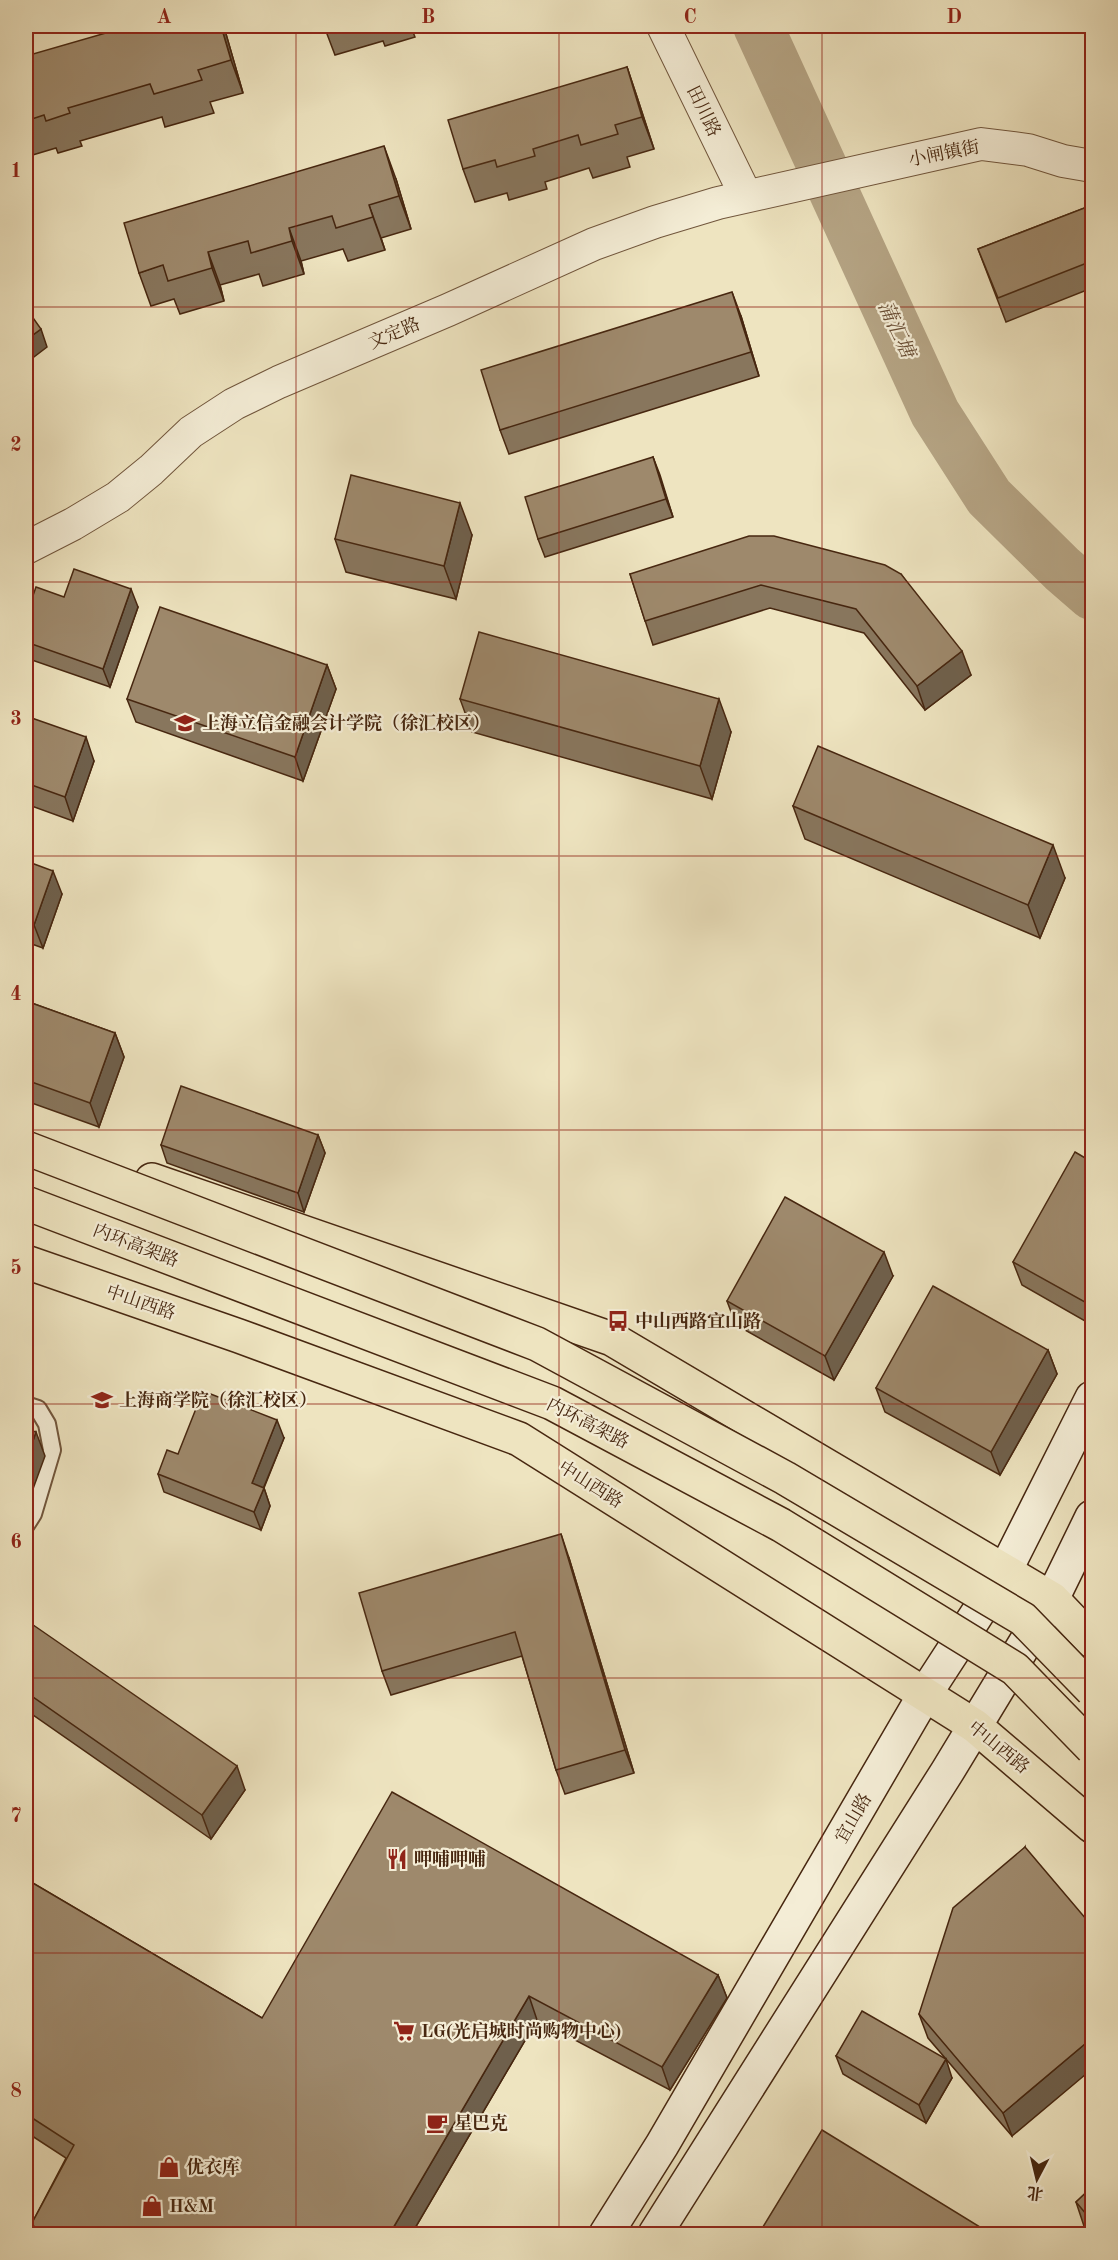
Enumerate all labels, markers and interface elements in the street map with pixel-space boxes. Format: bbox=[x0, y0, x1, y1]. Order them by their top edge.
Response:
text: A bbox=[156, 8, 172, 28]
text: B bbox=[421, 8, 435, 28]
text: C bbox=[683, 8, 697, 28]
text: D bbox=[946, 8, 962, 28]
street label: 田川路 bbox=[683, 82, 725, 140]
street label: 小闸镇街 bbox=[907, 136, 981, 170]
text: 1 bbox=[10, 162, 22, 182]
water label: 蒲汇塘 bbox=[873, 298, 920, 364]
street label: 文定路 bbox=[365, 313, 423, 353]
text: 2 bbox=[10, 436, 22, 456]
text: 3 bbox=[10, 710, 22, 730]
school or university icon: 上海立信金融会计学院（徐汇校区） bbox=[173, 711, 197, 735]
place label: 上海立信金融会计学院（徐汇校区） bbox=[202, 713, 490, 733]
text: 4 bbox=[10, 985, 22, 1005]
street label: 内环高架路 bbox=[90, 1220, 182, 1270]
text: 5 bbox=[10, 1258, 22, 1279]
street label: 中山西路 bbox=[104, 1281, 178, 1323]
bus stop icon: 中山西路宜山路 bbox=[606, 1309, 630, 1333]
place label: 中山西路宜山路 bbox=[635, 1311, 761, 1331]
school or university icon: 上海商学院（徐汇校区） bbox=[90, 1388, 114, 1412]
place label: 上海商学院（徐汇校区） bbox=[119, 1390, 317, 1410]
street label: 内环高架路 bbox=[543, 1394, 633, 1452]
street label: 中山西路 bbox=[555, 1456, 627, 1512]
text: 6 bbox=[10, 1533, 22, 1553]
street label: 中山西路 bbox=[965, 1717, 1033, 1777]
street label: 宜山路 bbox=[831, 1790, 875, 1846]
text: 7 bbox=[10, 1807, 22, 1827]
restaurant icon: 呷哺呷哺 bbox=[385, 1847, 409, 1871]
place label: 呷哺呷哺 bbox=[414, 1849, 486, 1869]
supermarket icon: LG(光启城时尚购物中心) bbox=[392, 2019, 416, 2043]
place label: LG(光启城时尚购物中心) bbox=[421, 2021, 621, 2041]
text: 8 bbox=[10, 2082, 22, 2102]
cafe icon: 星巴克 bbox=[425, 2111, 449, 2135]
place label: 星巴克 bbox=[454, 2113, 508, 2133]
north arrow bbox=[1007, 2149, 1067, 2209]
shop icon: 优衣库 bbox=[157, 2155, 181, 2179]
place label: 优衣库 bbox=[186, 2157, 240, 2177]
text: 北 bbox=[1026, 2183, 1044, 2203]
shop icon: H&M bbox=[140, 2194, 164, 2218]
place label: H&M bbox=[169, 2198, 214, 2216]

